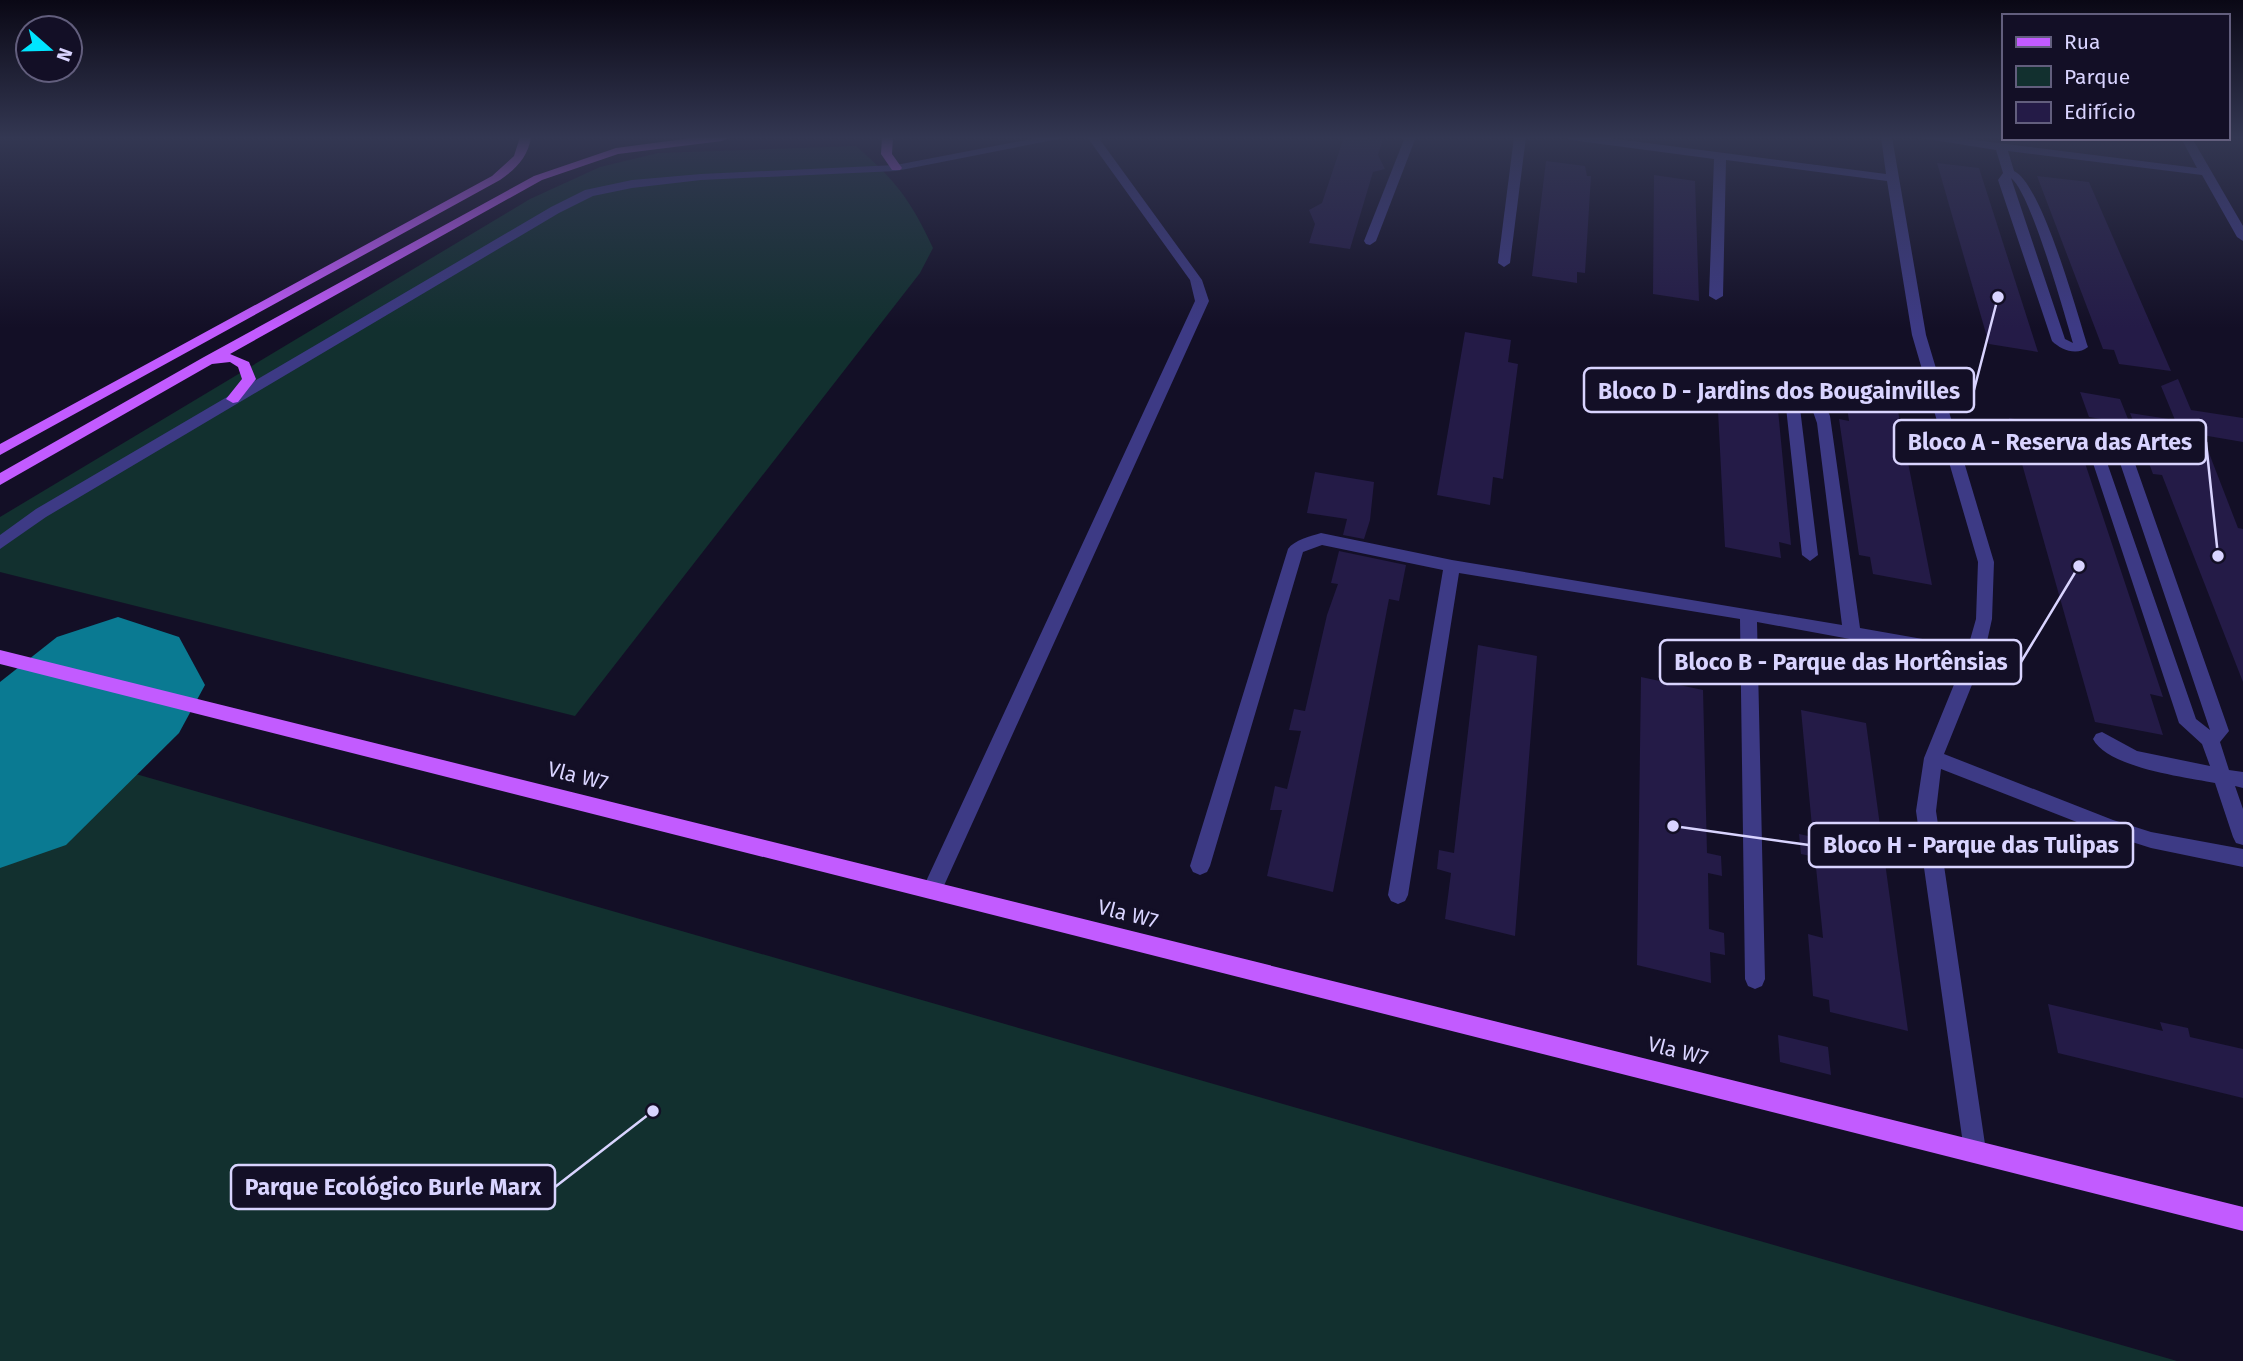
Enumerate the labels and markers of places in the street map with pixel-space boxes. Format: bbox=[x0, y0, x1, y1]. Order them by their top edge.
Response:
callout: Bloco D - Jardins dos Bougainvilles bbox=[1584, 368, 1974, 412]
callout: Bloco A - Reserva das Artes bbox=[1894, 420, 2206, 464]
callout: Bloco B - Parque das Hortênsias bbox=[1660, 640, 2021, 684]
callout: Bloco H - Parque das Tulipas bbox=[1809, 823, 2133, 867]
callout: Parque Ecológico Burle Marx bbox=[231, 1165, 555, 1209]

